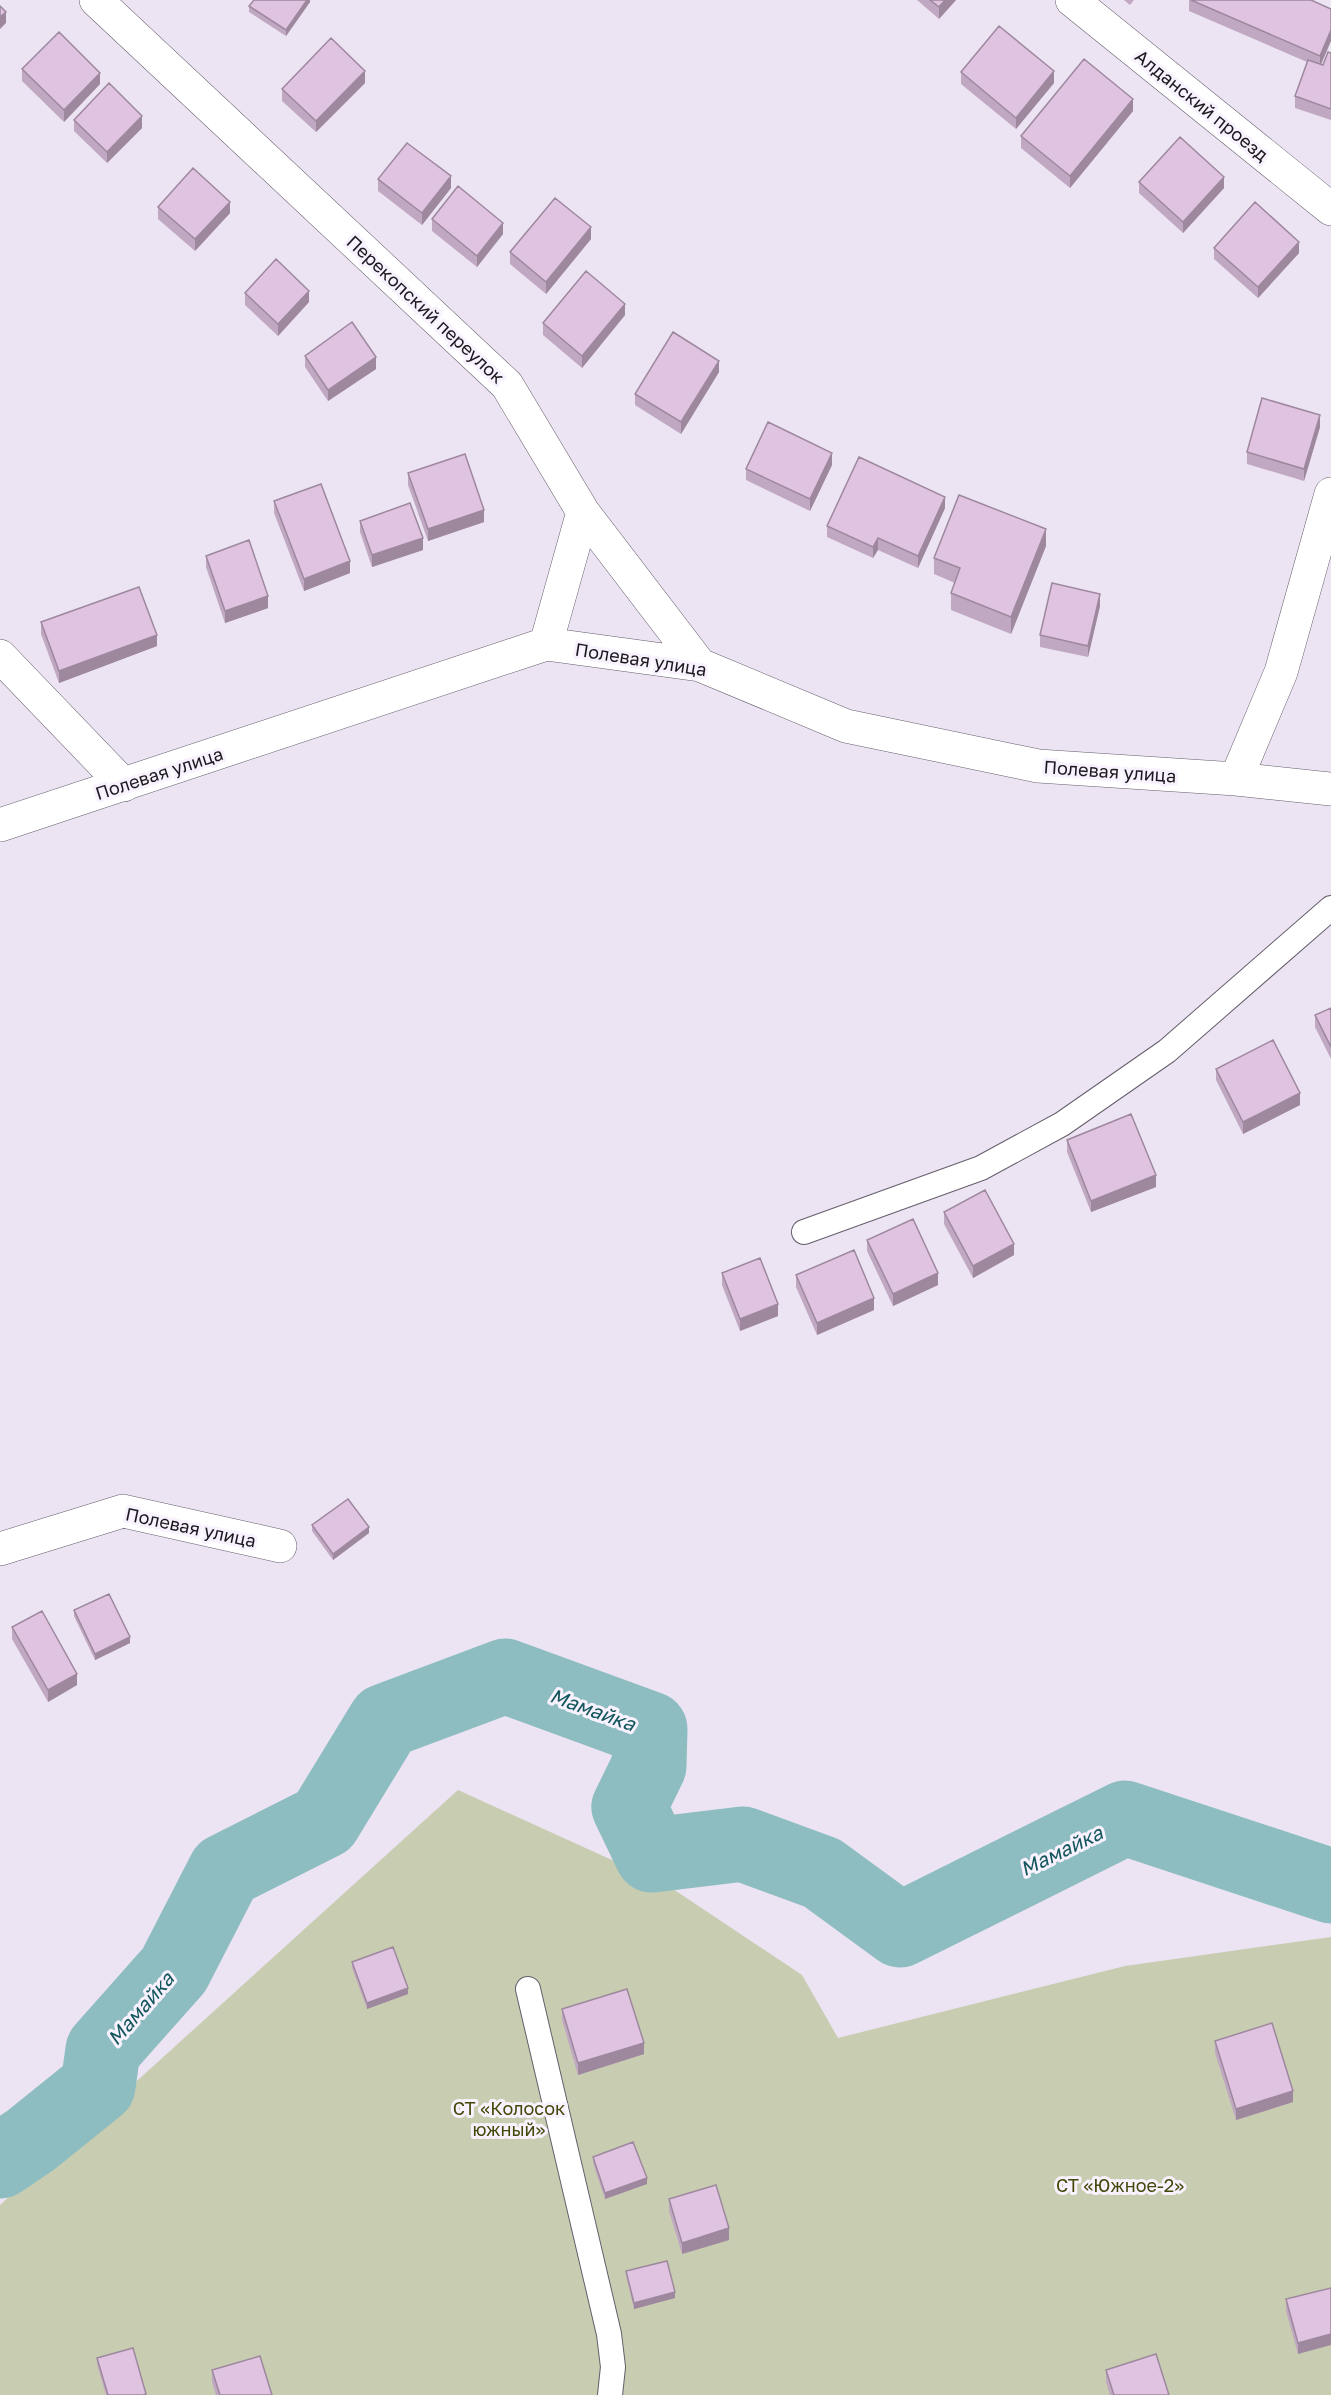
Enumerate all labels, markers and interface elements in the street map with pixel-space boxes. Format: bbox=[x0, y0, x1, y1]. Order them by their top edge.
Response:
street label: Алданский проезд bbox=[1131, 44, 1273, 166]
street label: Перекопский переулок bbox=[343, 230, 509, 388]
street label: Полевая улица bbox=[574, 638, 708, 680]
street label: Полевая улица bbox=[92, 742, 226, 804]
street label: Полевая улица bbox=[1043, 755, 1177, 787]
street label: Полевая улица bbox=[124, 1502, 258, 1552]
water label: Мамайка bbox=[547, 1683, 640, 1736]
water label: Мамайка bbox=[1016, 1819, 1107, 1880]
water label: Мамайка bbox=[102, 1966, 179, 2049]
park label: СТ «Колосок южный» bbox=[453, 2097, 565, 2140]
park label: СТ «Южное-2» bbox=[1056, 2174, 1184, 2196]

